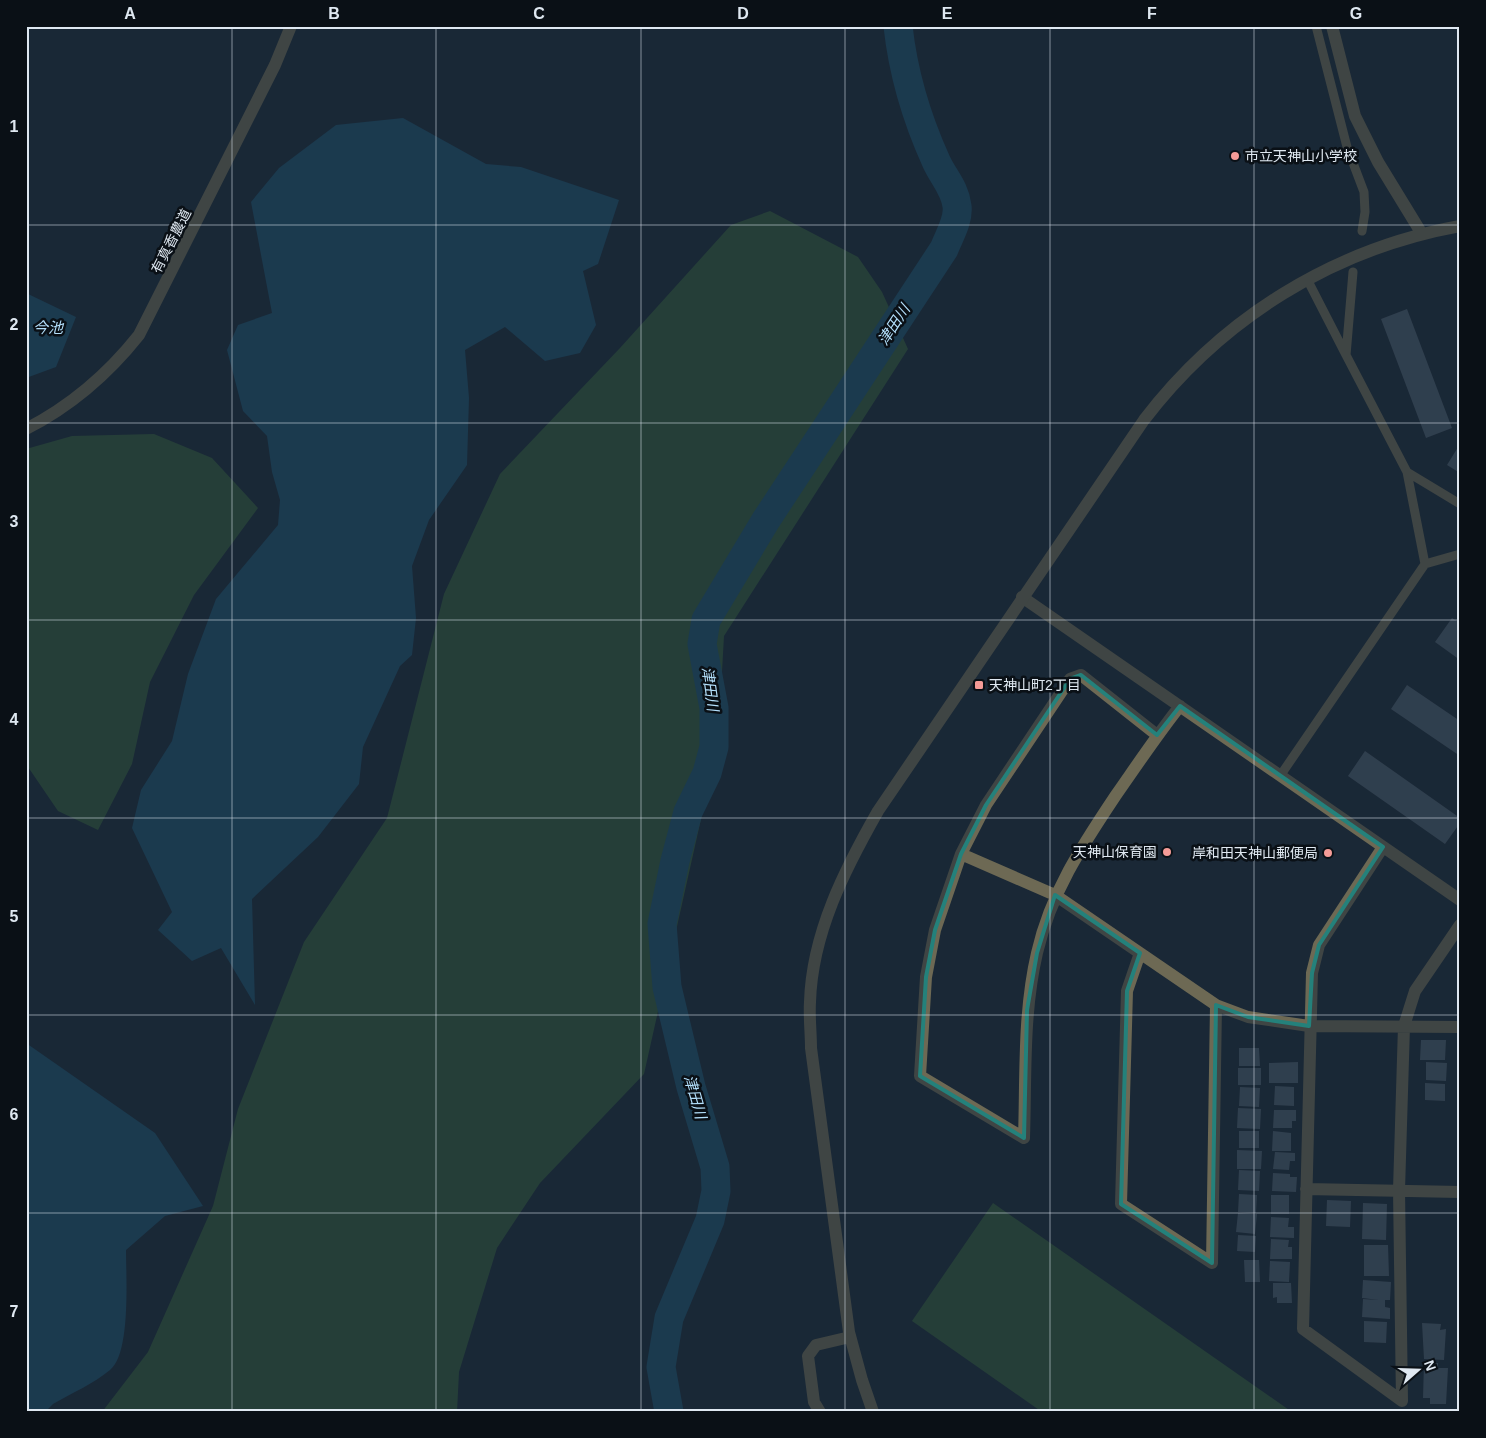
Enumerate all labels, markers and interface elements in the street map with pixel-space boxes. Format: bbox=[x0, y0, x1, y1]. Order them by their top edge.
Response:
text: A bbox=[124, 5, 136, 22]
text: B bbox=[328, 5, 340, 22]
text: C bbox=[533, 5, 545, 22]
text: D bbox=[737, 5, 749, 22]
text: E bbox=[942, 5, 953, 22]
text: F bbox=[1147, 5, 1157, 22]
text: G bbox=[1350, 5, 1362, 22]
text: 1 bbox=[10, 118, 19, 135]
place label: 市立天神山小学校 bbox=[1245, 148, 1357, 164]
marker: 市立天神山小学校 bbox=[1229, 150, 1241, 162]
street label: 有真香農道 bbox=[148, 206, 194, 276]
water label: 津田川 bbox=[874, 300, 914, 348]
text: 2 bbox=[10, 316, 19, 333]
water label: 今池 bbox=[33, 319, 65, 336]
text: 3 bbox=[10, 513, 19, 530]
water label: 津田川 bbox=[699, 665, 722, 714]
place label: 天神山町2丁目 bbox=[989, 677, 1081, 693]
marker: 天神山町2丁目 bbox=[973, 679, 985, 691]
text: 4 bbox=[10, 711, 19, 728]
place label: 天神山保育園 bbox=[1073, 844, 1157, 860]
place label: 岸和田天神山郵便局 bbox=[1192, 845, 1318, 861]
marker: 天神山保育園 bbox=[1161, 846, 1173, 858]
marker: 岸和田天神山郵便局 bbox=[1322, 847, 1334, 859]
text: 5 bbox=[10, 908, 19, 925]
water label: 津田川 bbox=[681, 1073, 710, 1123]
text: 6 bbox=[10, 1106, 19, 1123]
text: 7 bbox=[10, 1303, 19, 1320]
north arrow bbox=[1394, 1346, 1444, 1396]
text: N bbox=[1421, 1358, 1439, 1373]

